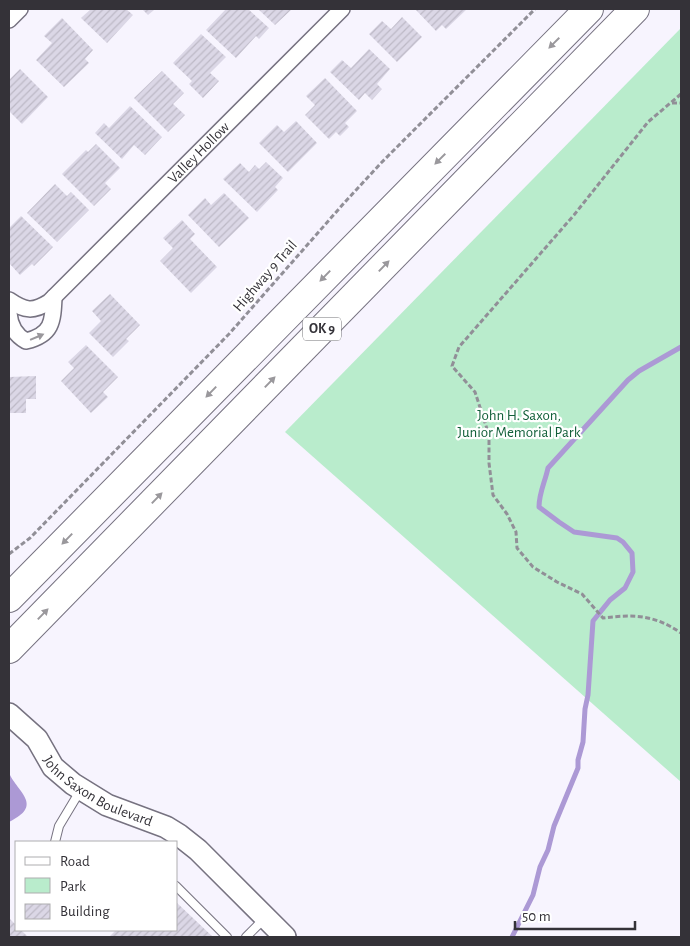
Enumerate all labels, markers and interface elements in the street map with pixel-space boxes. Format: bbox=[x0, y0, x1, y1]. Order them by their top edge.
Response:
one-way arrow bbox=[549, 37, 561, 49]
street label: Valley Hollow bbox=[165, 119, 232, 186]
one-way arrow bbox=[434, 153, 446, 165]
street label: Highway 9 Trail bbox=[230, 237, 300, 315]
one-way arrow bbox=[378, 260, 390, 272]
one-way arrow bbox=[319, 269, 331, 281]
road number: OK 9 bbox=[303, 318, 341, 340]
one-way arrow bbox=[30, 333, 45, 341]
one-way arrow bbox=[264, 376, 276, 388]
one-way arrow bbox=[206, 386, 218, 398]
park label: John H. Saxon, Junior Memorial Park bbox=[457, 408, 581, 440]
one-way arrow bbox=[150, 492, 162, 504]
one-way arrow bbox=[61, 533, 73, 545]
one-way arrow bbox=[37, 608, 49, 620]
street label: John Saxon Boulevard bbox=[41, 753, 155, 829]
legend bbox=[15, 841, 178, 931]
text: Road bbox=[60, 854, 90, 869]
text: Park bbox=[60, 879, 86, 894]
scale bar bbox=[515, 898, 635, 930]
text: Building bbox=[60, 904, 110, 919]
text: 50 m bbox=[522, 909, 551, 924]

